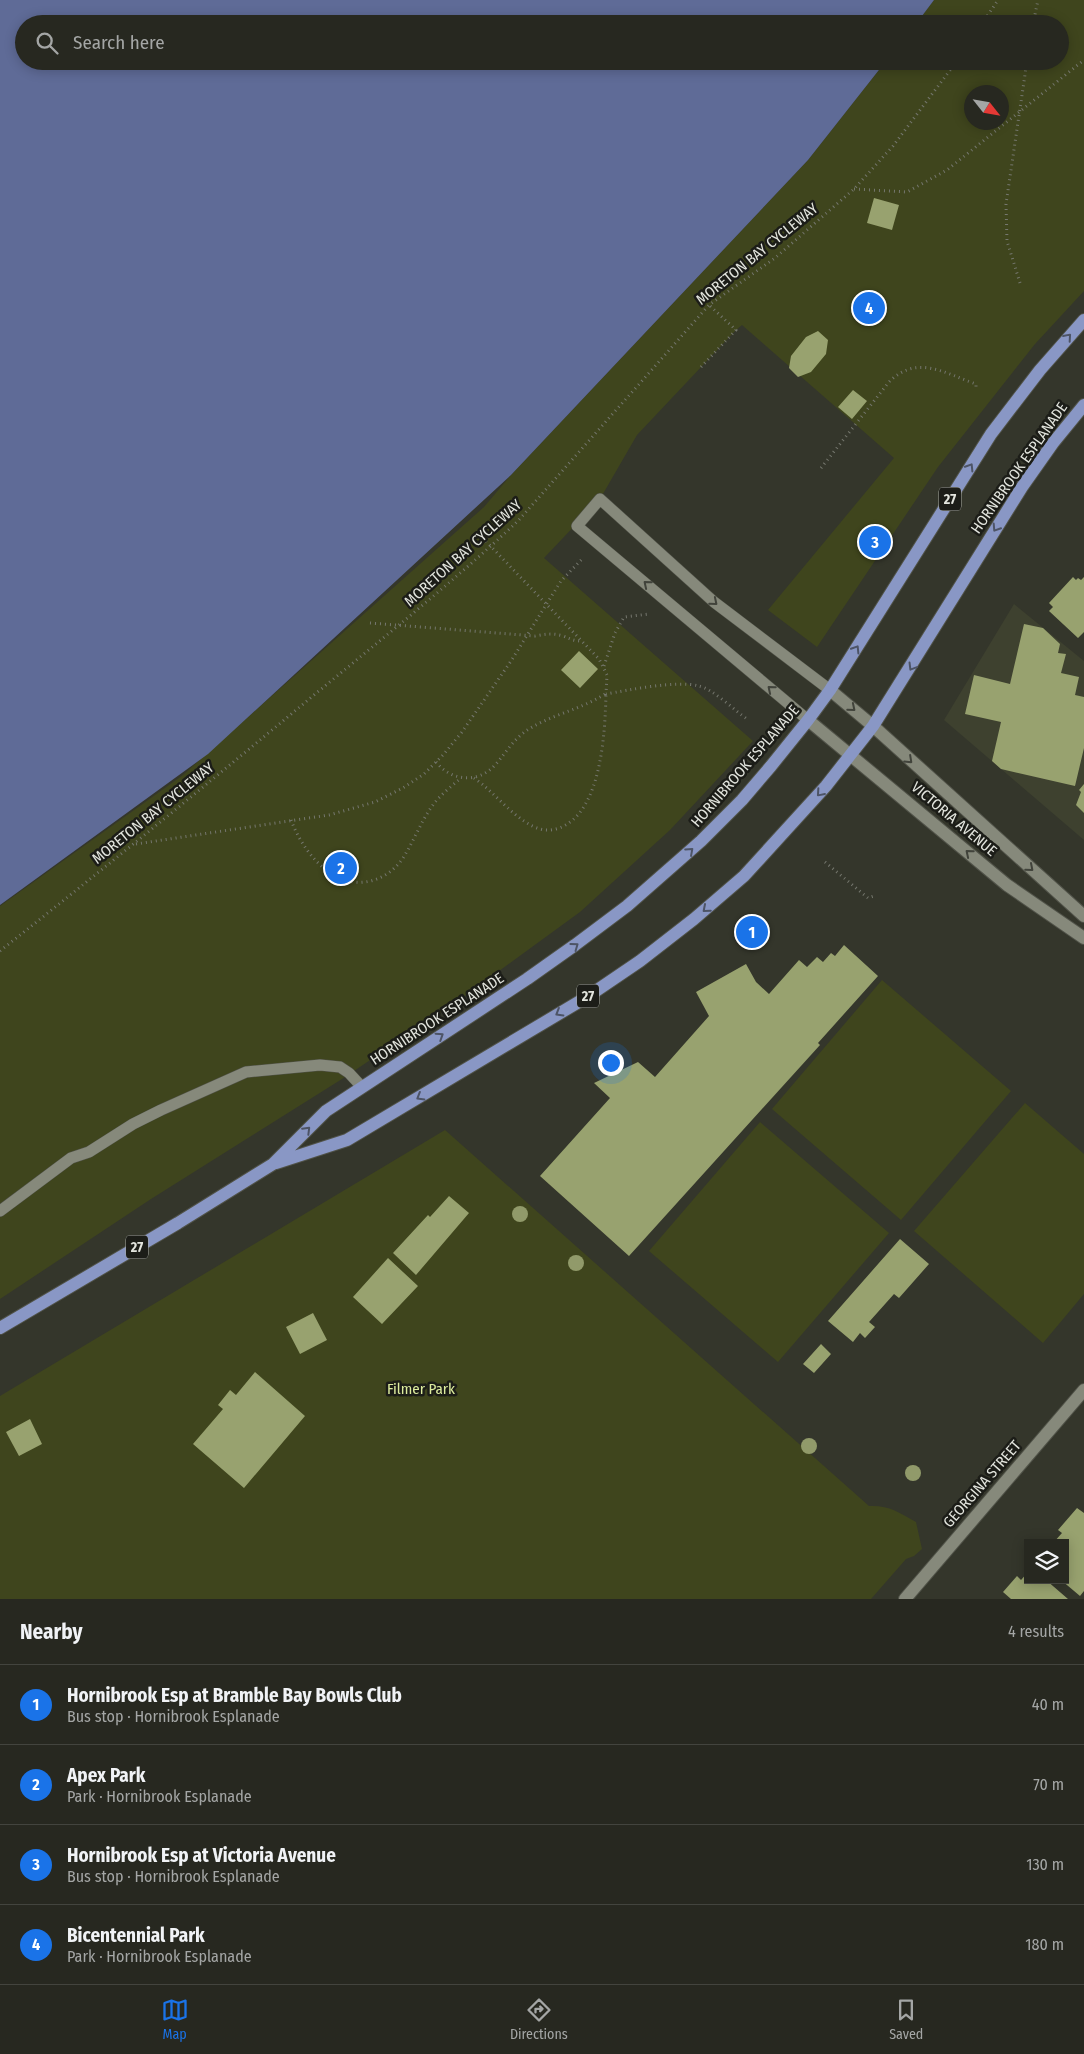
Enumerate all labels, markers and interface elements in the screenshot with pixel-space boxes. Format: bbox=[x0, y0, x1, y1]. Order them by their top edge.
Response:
search box bbox=[15, 15, 1069, 70]
icon: search bbox=[33, 29, 61, 57]
text: Search here bbox=[73, 31, 165, 54]
north arrow bbox=[964, 85, 1009, 130]
street label: MORETON BAY CYCLEWAY bbox=[692, 199, 822, 309]
pin: 4 bbox=[853, 289, 885, 327]
one-way arrow bbox=[1063, 334, 1072, 343]
street label: HORNIBROOK ESPLANADE bbox=[967, 399, 1071, 537]
one-way arrow bbox=[964, 463, 974, 472]
road number: 27 bbox=[939, 488, 961, 510]
street label: MORETON BAY CYCLEWAY bbox=[401, 495, 526, 610]
one-way arrow bbox=[993, 522, 1002, 531]
pin: 3 bbox=[859, 523, 891, 561]
one-way arrow bbox=[644, 581, 653, 590]
one-way arrow bbox=[709, 596, 718, 605]
one-way arrow bbox=[849, 645, 859, 654]
one-way arrow bbox=[908, 661, 918, 670]
one-way arrow bbox=[768, 686, 777, 695]
street label: HORNIBROOK ESPLANADE bbox=[687, 701, 803, 831]
one-way arrow bbox=[846, 702, 855, 711]
one-way arrow bbox=[903, 754, 912, 763]
street label: MORETON BAY CYCLEWAY bbox=[88, 758, 218, 868]
street label: VICTORIA AVENUE bbox=[908, 778, 1000, 860]
one-way arrow bbox=[816, 788, 825, 797]
one-way arrow bbox=[685, 848, 694, 857]
pin: 2 bbox=[325, 849, 357, 887]
one-way arrow bbox=[966, 850, 975, 859]
one-way arrow bbox=[1024, 862, 1033, 871]
one-way arrow bbox=[703, 903, 712, 912]
pin: 1 bbox=[736, 913, 768, 951]
one-way arrow bbox=[569, 943, 579, 952]
street label: HORNIBROOK ESPLANADE bbox=[367, 969, 507, 1069]
road number: 27 bbox=[577, 984, 599, 1008]
one-way arrow bbox=[556, 1007, 565, 1017]
one-way arrow bbox=[434, 1033, 443, 1043]
your location bbox=[598, 1050, 624, 1076]
one-way arrow bbox=[416, 1090, 425, 1100]
one-way arrow bbox=[302, 1127, 311, 1136]
road number: 27 bbox=[126, 1236, 148, 1258]
park label: Filmer Park bbox=[387, 1380, 455, 1398]
street label: GEORGINA STREET bbox=[939, 1437, 1025, 1531]
map controls bbox=[1024, 1539, 1069, 1584]
button: layers bbox=[1024, 1539, 1069, 1584]
text: Nearby bbox=[20, 1619, 82, 1645]
text: 4 results bbox=[1008, 1622, 1064, 1641]
text: Hornibrook Esp at Bramble Bay Bowls Club bbox=[67, 1684, 402, 1707]
text: 1 bbox=[33, 1695, 39, 1714]
text: 40 m bbox=[1032, 1695, 1064, 1714]
text: Bus stop · Hornibrook Esplanade bbox=[67, 1707, 280, 1726]
text: Apex Park bbox=[67, 1764, 145, 1787]
text: 2 bbox=[32, 1775, 40, 1794]
text: 70 m bbox=[1033, 1775, 1064, 1794]
text: Park · Hornibrook Esplanade bbox=[67, 1787, 252, 1806]
text: Hornibrook Esp at Victoria Avenue bbox=[67, 1844, 336, 1867]
text: 3 bbox=[32, 1855, 40, 1874]
text: 130 m bbox=[1026, 1855, 1064, 1874]
text: Bus stop · Hornibrook Esplanade bbox=[67, 1867, 280, 1886]
text: Bicentennial Park bbox=[67, 1924, 205, 1947]
text: 4 bbox=[32, 1935, 40, 1954]
text: 180 m bbox=[1025, 1935, 1064, 1954]
text: Park · Hornibrook Esplanade bbox=[67, 1947, 252, 1966]
tab: Map bbox=[161, 1996, 189, 2043]
tab: Directions bbox=[510, 1996, 568, 2043]
tab: Saved bbox=[889, 1996, 923, 2043]

